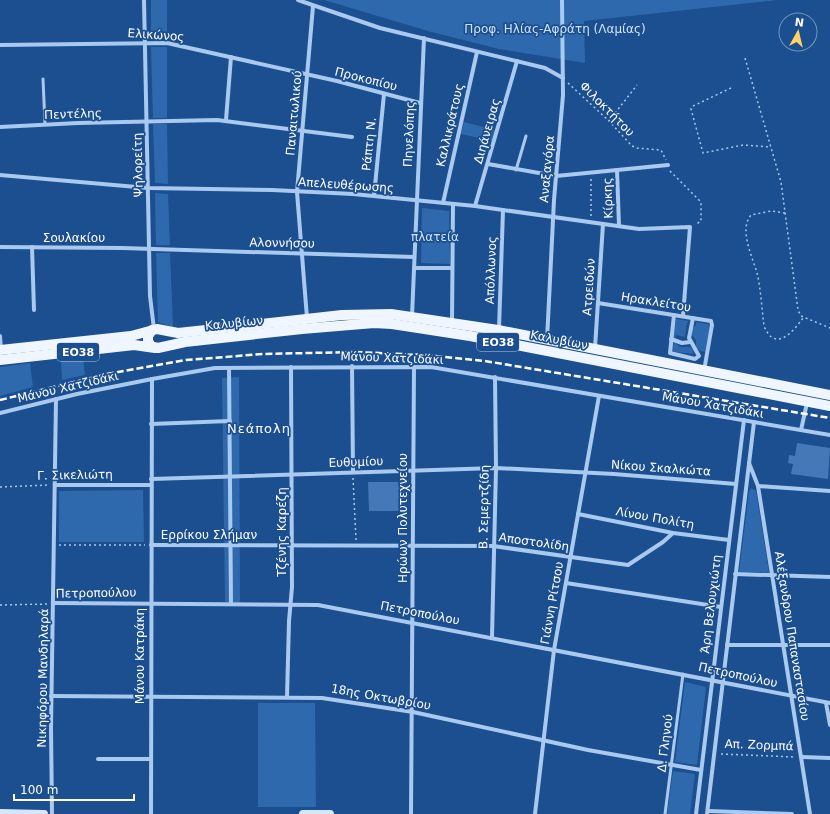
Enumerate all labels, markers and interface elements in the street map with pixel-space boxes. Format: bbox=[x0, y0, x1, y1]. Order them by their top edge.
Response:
north arrow bbox=[778, 12, 818, 52]
text: N bbox=[794, 16, 805, 30]
park label: Προφ. Ηλίας-Αφράτη (Λαμίας) bbox=[464, 22, 646, 36]
street label: Ελικώνος bbox=[127, 26, 185, 44]
street label: Προκοπίου bbox=[333, 64, 399, 94]
street label: Παναιτωλικού bbox=[283, 70, 305, 156]
street label: Φιλοκτήτου bbox=[577, 79, 637, 139]
street label: Καλλικράτους bbox=[434, 82, 466, 168]
street label: Διηάνειρας bbox=[471, 97, 503, 165]
street label: Πηνελόπης bbox=[401, 101, 417, 167]
street label: Πεντέλης bbox=[44, 106, 102, 122]
street label: Ράπτη Ν. bbox=[359, 117, 379, 171]
street label: Ψηλορείτη bbox=[130, 133, 146, 197]
street label: Αναξαγόρα bbox=[537, 135, 557, 203]
street label: Απελευθέρωσης bbox=[298, 175, 394, 195]
street label: Κίρκης bbox=[600, 177, 616, 219]
park label: πλατεία bbox=[411, 230, 459, 244]
street label: Σουλακίου bbox=[43, 231, 105, 245]
street label: Αλοννήσου bbox=[249, 235, 315, 251]
street label: Απόλλωνος bbox=[483, 236, 499, 304]
street label: Ατρειδών bbox=[580, 257, 598, 316]
street label: Ηρακλείτου bbox=[620, 290, 692, 314]
street label: Καλυβίων bbox=[204, 313, 264, 333]
street label: Καλυβίων bbox=[529, 328, 589, 352]
road number: ΕΟ38 bbox=[477, 333, 519, 351]
road number: ΕΟ38 bbox=[57, 343, 99, 361]
street label: Μάνου Χατζιδάκι bbox=[340, 349, 444, 367]
street label: Μάνου Χατζιδάκι bbox=[16, 369, 120, 405]
street label: Μάνου Χατζιδάκι bbox=[661, 389, 765, 421]
district label: Νεάπολη bbox=[227, 421, 291, 436]
street label: Ηρώων Πολυτεχνείου bbox=[396, 453, 410, 583]
street label: Ευθυμίου bbox=[328, 454, 384, 470]
street label: Νίκου Σκαλκώτα bbox=[611, 458, 712, 478]
street label: Β. Σεμερτζίδη bbox=[476, 465, 492, 549]
street label: Γ. Σικελιώτη bbox=[37, 467, 113, 483]
street label: Τζένης Καρέζη bbox=[275, 487, 289, 578]
street label: Λίνου Πολίτη bbox=[615, 504, 695, 532]
street label: Ερρίκου Σλήμαν bbox=[161, 528, 258, 542]
street label: Αποστολίδη bbox=[498, 530, 570, 554]
street label: Αλέξανδρου Παπαναστασίου bbox=[772, 550, 812, 722]
street label: Άρη Βελουχιώτη bbox=[698, 554, 724, 654]
street label: Γιάννη Ρίτσου bbox=[538, 560, 566, 646]
street label: Πετροπούλου bbox=[56, 585, 136, 601]
street label: Πετροπούλου bbox=[379, 598, 461, 628]
street label: Νικηφόρου Μανδηλαρά bbox=[35, 608, 51, 748]
street label: Μάνου Κατράκη bbox=[133, 608, 147, 704]
street label: Πετροπούλου bbox=[697, 660, 779, 690]
street label: 18ης Οκτωβρίου bbox=[330, 681, 432, 713]
street label: Δ. Γληνού bbox=[655, 713, 676, 773]
street label: Απ. Ζορμπά bbox=[724, 737, 794, 753]
scale bar bbox=[14, 776, 134, 802]
text: 100 m bbox=[20, 783, 58, 797]

